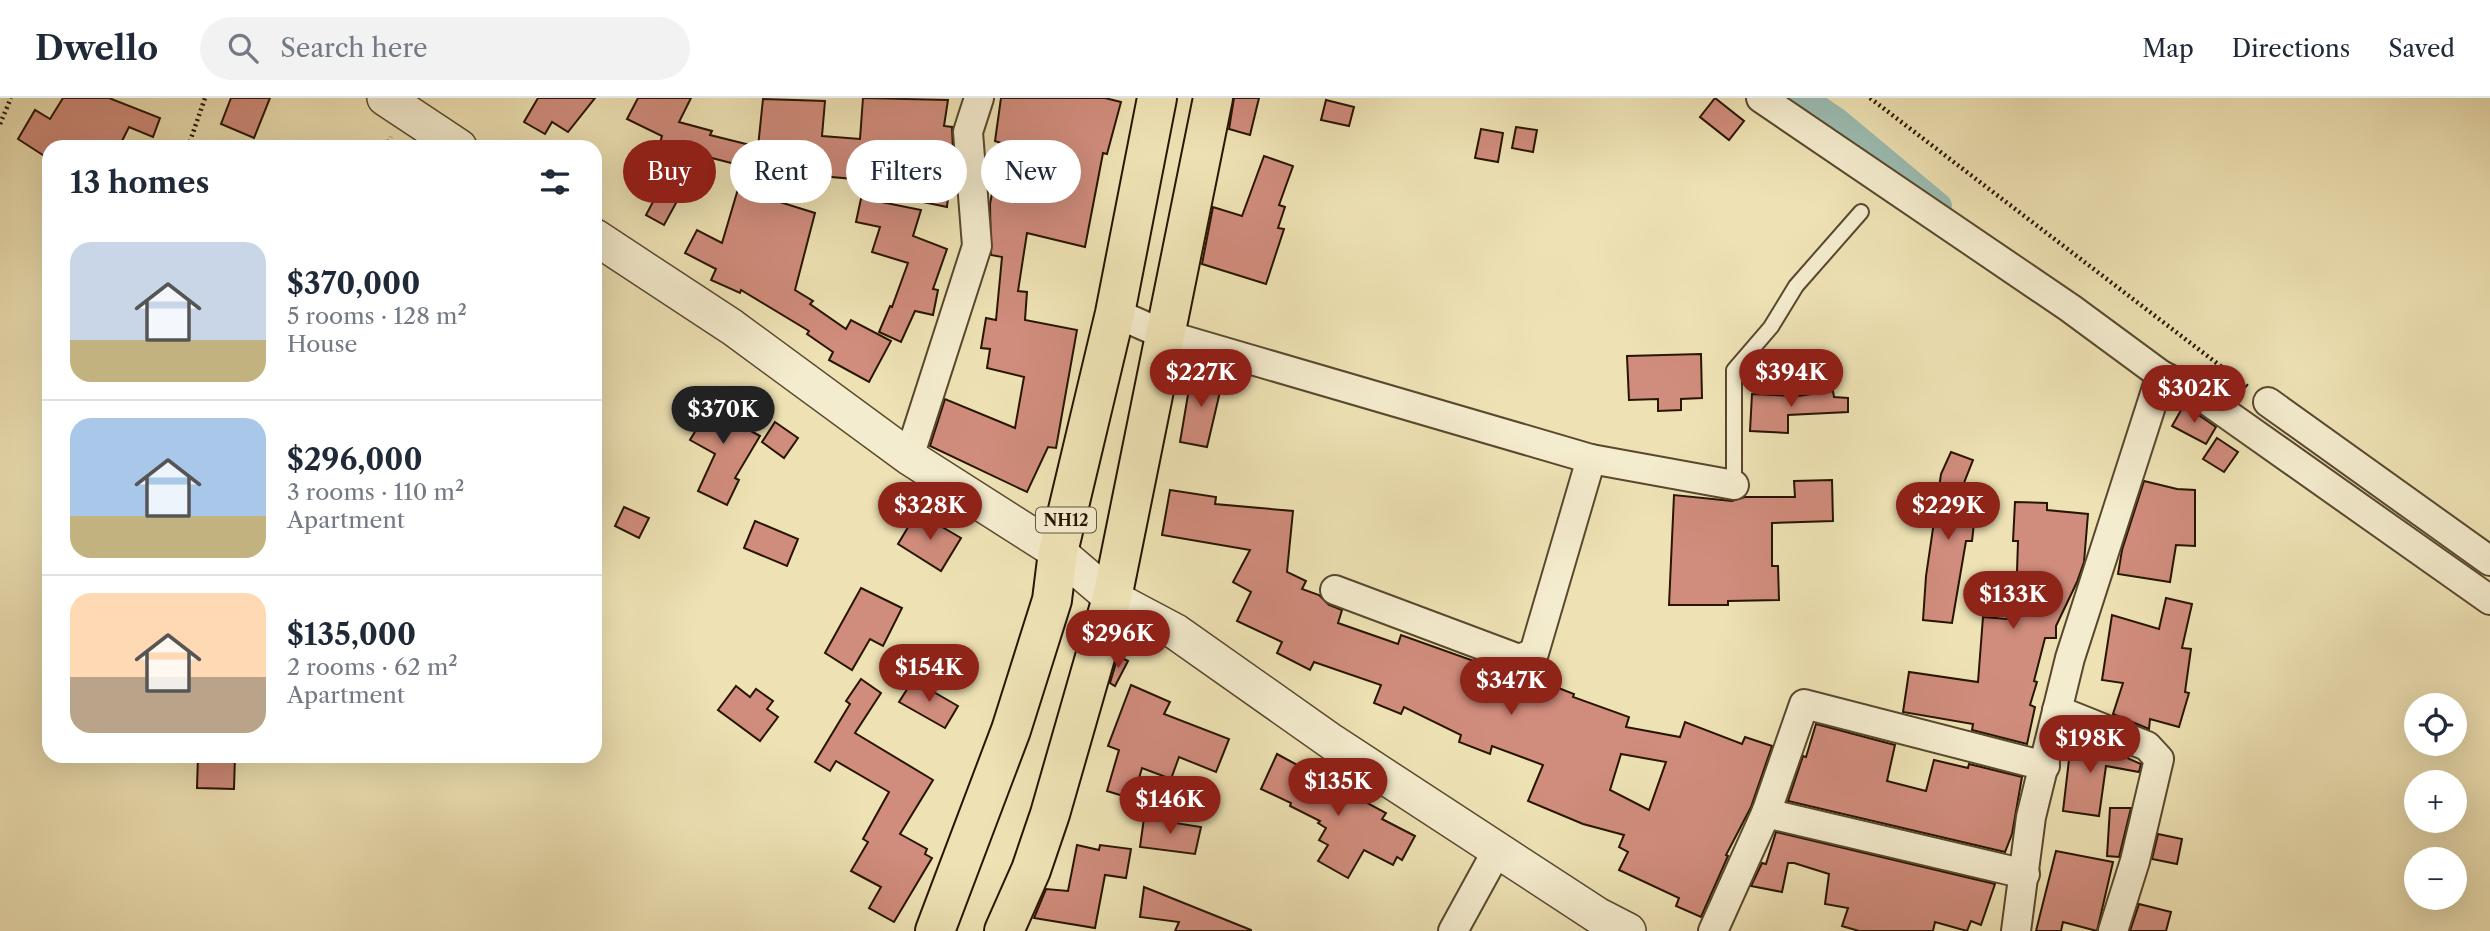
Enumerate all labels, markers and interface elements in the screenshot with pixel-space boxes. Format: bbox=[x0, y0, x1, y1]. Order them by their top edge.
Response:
search box bbox=[200, 17, 690, 80]
text: Dwello bbox=[35, 28, 158, 69]
icon: search bbox=[224, 29, 262, 67]
text: Search here bbox=[280, 32, 428, 64]
text: Map bbox=[2142, 34, 2194, 63]
text: Directions bbox=[2232, 34, 2350, 63]
text: Saved bbox=[2388, 34, 2455, 63]
chip: Buy bbox=[623, 140, 716, 203]
chip: Rent bbox=[730, 140, 832, 203]
chip: Filters bbox=[846, 140, 967, 203]
chip: New bbox=[981, 140, 1081, 203]
icon: filters bbox=[536, 163, 574, 201]
text: 13 homes bbox=[70, 164, 209, 201]
text: $370,000 bbox=[287, 265, 420, 302]
icon: home bbox=[126, 270, 210, 354]
text: 5 rooms · 128 m² bbox=[287, 302, 467, 330]
text: House bbox=[287, 330, 357, 358]
pin: $227K bbox=[1152, 350, 1250, 409]
pin: $394K bbox=[1742, 350, 1840, 409]
text: $227K bbox=[1166, 358, 1236, 386]
text: $394K bbox=[1755, 358, 1827, 386]
pin: $302K bbox=[2145, 366, 2243, 425]
text: $302K bbox=[2158, 374, 2230, 402]
pin: $370K bbox=[674, 386, 772, 446]
text: $370K bbox=[688, 395, 758, 423]
text: $296,000 bbox=[287, 441, 423, 478]
icon: home bbox=[126, 446, 210, 530]
text: 3 rooms · 110 m² bbox=[287, 478, 464, 506]
pin: $328K bbox=[881, 482, 979, 542]
pin: $229K bbox=[1899, 482, 1997, 542]
text: $328K bbox=[894, 491, 966, 519]
text: $229K bbox=[1912, 491, 1984, 519]
text: Apartment bbox=[287, 506, 405, 534]
road number: NH12 bbox=[1036, 508, 1096, 532]
pin: $133K bbox=[1964, 572, 2062, 631]
text: $133K bbox=[1979, 580, 2047, 608]
pin: $296K bbox=[1069, 610, 1167, 670]
text: $135,000 bbox=[287, 616, 416, 653]
text: $296K bbox=[1082, 619, 1154, 647]
icon: home bbox=[126, 621, 210, 705]
pin: $154K bbox=[880, 644, 978, 704]
text: 2 rooms · 62 m² bbox=[287, 653, 458, 681]
text: $154K bbox=[895, 653, 963, 681]
pin: $347K bbox=[1462, 658, 1560, 717]
text: $347K bbox=[1476, 666, 1546, 694]
text: Apartment bbox=[287, 681, 405, 709]
map controls bbox=[2404, 693, 2467, 910]
button: locate bbox=[2404, 693, 2467, 756]
pin: $198K bbox=[2041, 716, 2139, 775]
text: $198K bbox=[2055, 724, 2125, 752]
pin: $135K bbox=[1289, 758, 1387, 818]
text: $135K bbox=[1304, 767, 1372, 795]
button: + bbox=[2404, 770, 2467, 833]
pin: $146K bbox=[1121, 776, 1219, 836]
text: $146K bbox=[1136, 785, 1204, 813]
button: − bbox=[2404, 847, 2467, 910]

